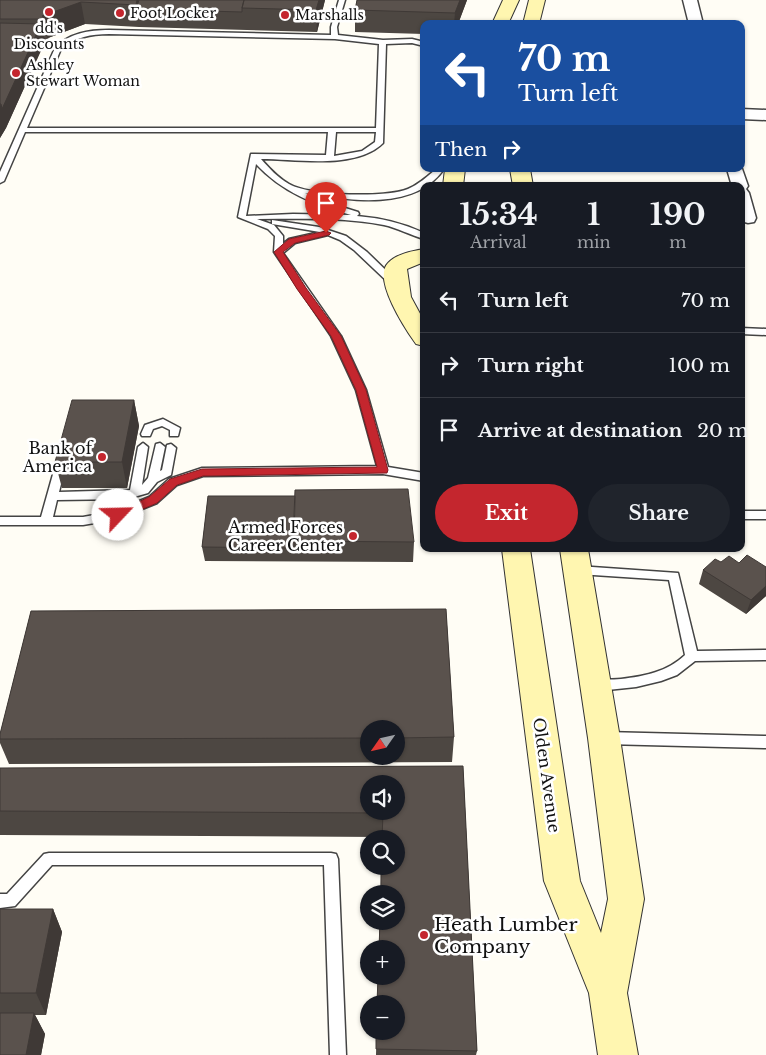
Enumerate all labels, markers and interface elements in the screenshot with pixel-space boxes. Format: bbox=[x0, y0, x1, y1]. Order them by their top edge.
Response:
place label: Foot Locker bbox=[130, 4, 216, 22]
marker: dd's Discounts bbox=[43, 6, 55, 18]
place label: Marshalls bbox=[295, 6, 364, 24]
marker: Foot Locker bbox=[114, 7, 126, 19]
marker: Marshalls bbox=[279, 9, 291, 21]
place label: dd's Discounts bbox=[14, 19, 84, 53]
text: 70 m bbox=[518, 37, 611, 80]
icon: left bbox=[435, 40, 500, 105]
place label: Ashley Stewart Woman bbox=[25, 56, 140, 90]
marker: Ashley Stewart Woman bbox=[10, 67, 22, 79]
text: Turn left bbox=[518, 80, 618, 107]
icon: right bbox=[497, 135, 525, 163]
text: Then bbox=[435, 138, 487, 161]
pin bbox=[305, 182, 347, 233]
icon: arrive bbox=[312, 189, 340, 217]
text: 15:34 bbox=[459, 196, 538, 233]
text: 1 bbox=[587, 196, 600, 233]
text: 190 bbox=[650, 196, 706, 233]
text: Arrival bbox=[470, 232, 527, 252]
text: min bbox=[577, 232, 611, 252]
text: m bbox=[669, 232, 686, 252]
icon: left bbox=[435, 286, 463, 314]
text: Turn left bbox=[478, 289, 569, 312]
text: 70 m bbox=[681, 289, 730, 312]
icon: right bbox=[435, 351, 463, 379]
text: Turn right bbox=[478, 354, 584, 377]
text: 100 m bbox=[669, 354, 730, 377]
icon: arrive bbox=[435, 416, 463, 444]
text: Arrive at destination bbox=[478, 419, 682, 442]
text: 20 m bbox=[697, 419, 748, 442]
place label: Bank of America bbox=[22, 438, 94, 476]
marker: Bank of America bbox=[96, 451, 108, 463]
button: Exit bbox=[435, 484, 578, 542]
button: Share bbox=[588, 484, 730, 542]
position arrow bbox=[91, 488, 143, 540]
place label: Armed Forces Career Center bbox=[227, 517, 343, 555]
marker: Armed Forces Career Center bbox=[347, 530, 359, 542]
street label: Olden Avenue bbox=[529, 716, 565, 834]
north arrow bbox=[360, 720, 405, 765]
map controls bbox=[360, 720, 405, 1040]
button: sound bbox=[360, 775, 405, 820]
button: search bbox=[360, 830, 405, 875]
button: layers bbox=[360, 885, 405, 930]
place label: Heath Lumber Company bbox=[434, 913, 578, 958]
marker: Heath Lumber Company bbox=[418, 929, 430, 941]
button: + bbox=[360, 940, 405, 985]
button: − bbox=[360, 995, 405, 1040]

